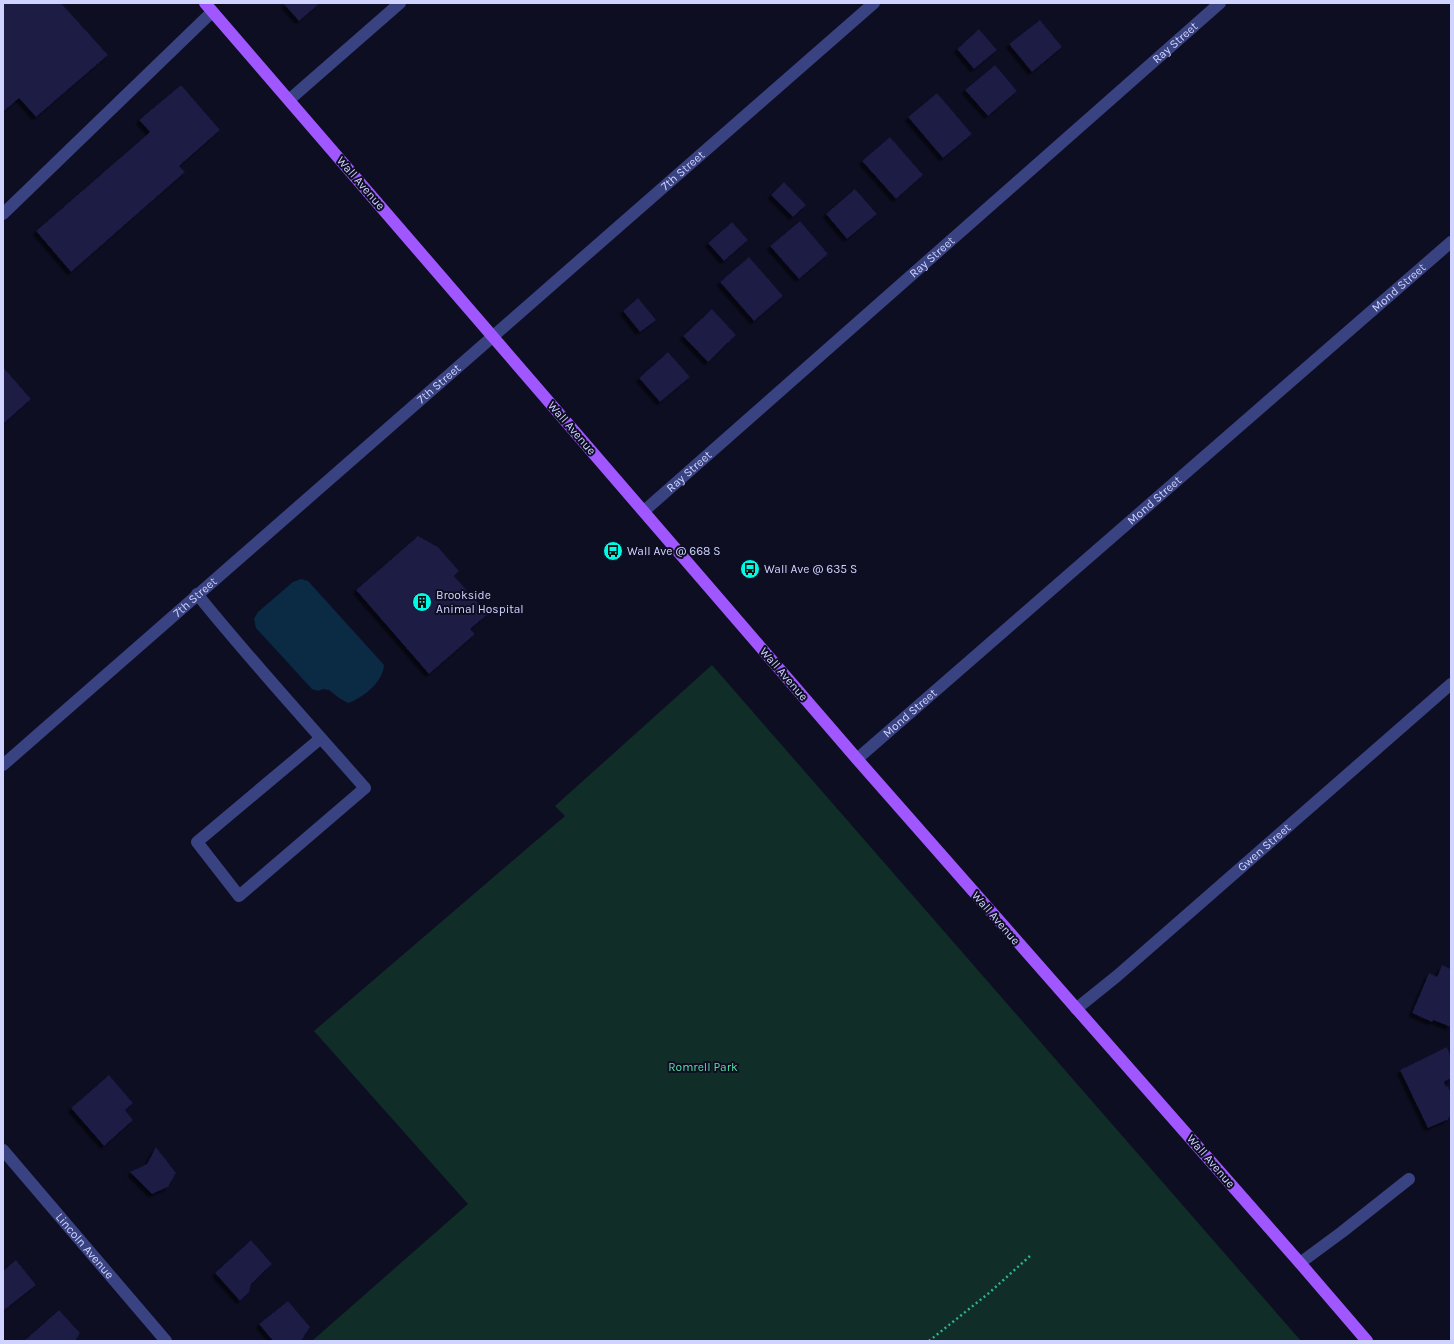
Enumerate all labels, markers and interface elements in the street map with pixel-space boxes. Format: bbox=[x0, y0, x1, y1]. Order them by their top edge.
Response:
street label: Ray Street bbox=[1150, 19, 1201, 66]
street label: 7th Street bbox=[658, 147, 708, 193]
street label: Wall Avenue bbox=[334, 153, 388, 213]
street label: Ray Street bbox=[907, 233, 958, 281]
street label: Mond Street bbox=[1369, 260, 1429, 315]
street label: 7th Street bbox=[414, 361, 464, 407]
street label: Wall Avenue bbox=[545, 398, 599, 458]
street label: Ray Street bbox=[664, 447, 715, 495]
street label: Mond Street bbox=[1124, 473, 1184, 528]
bus stop icon: Wall Ave @ 668 S bbox=[602, 540, 624, 562]
place label: Wall Ave @ 668 S bbox=[627, 544, 721, 558]
bus stop icon: Wall Ave @ 635 S bbox=[739, 558, 761, 580]
place label: Wall Ave @ 635 S bbox=[764, 562, 857, 576]
street label: 7th Street bbox=[170, 574, 220, 620]
place label: Brookside Animal Hospital bbox=[436, 588, 524, 616]
building icon: Brookside Animal Hospital bbox=[411, 591, 433, 613]
street label: Wall Avenue bbox=[757, 644, 811, 704]
street label: Mond Street bbox=[880, 685, 940, 740]
street label: Gwen Street bbox=[1235, 820, 1294, 874]
street label: Wall Avenue bbox=[969, 888, 1023, 948]
park label: Romrell Park bbox=[668, 1060, 738, 1074]
street label: Wall Avenue bbox=[1184, 1131, 1238, 1191]
street label: Lincoln Avenue bbox=[53, 1210, 117, 1282]

